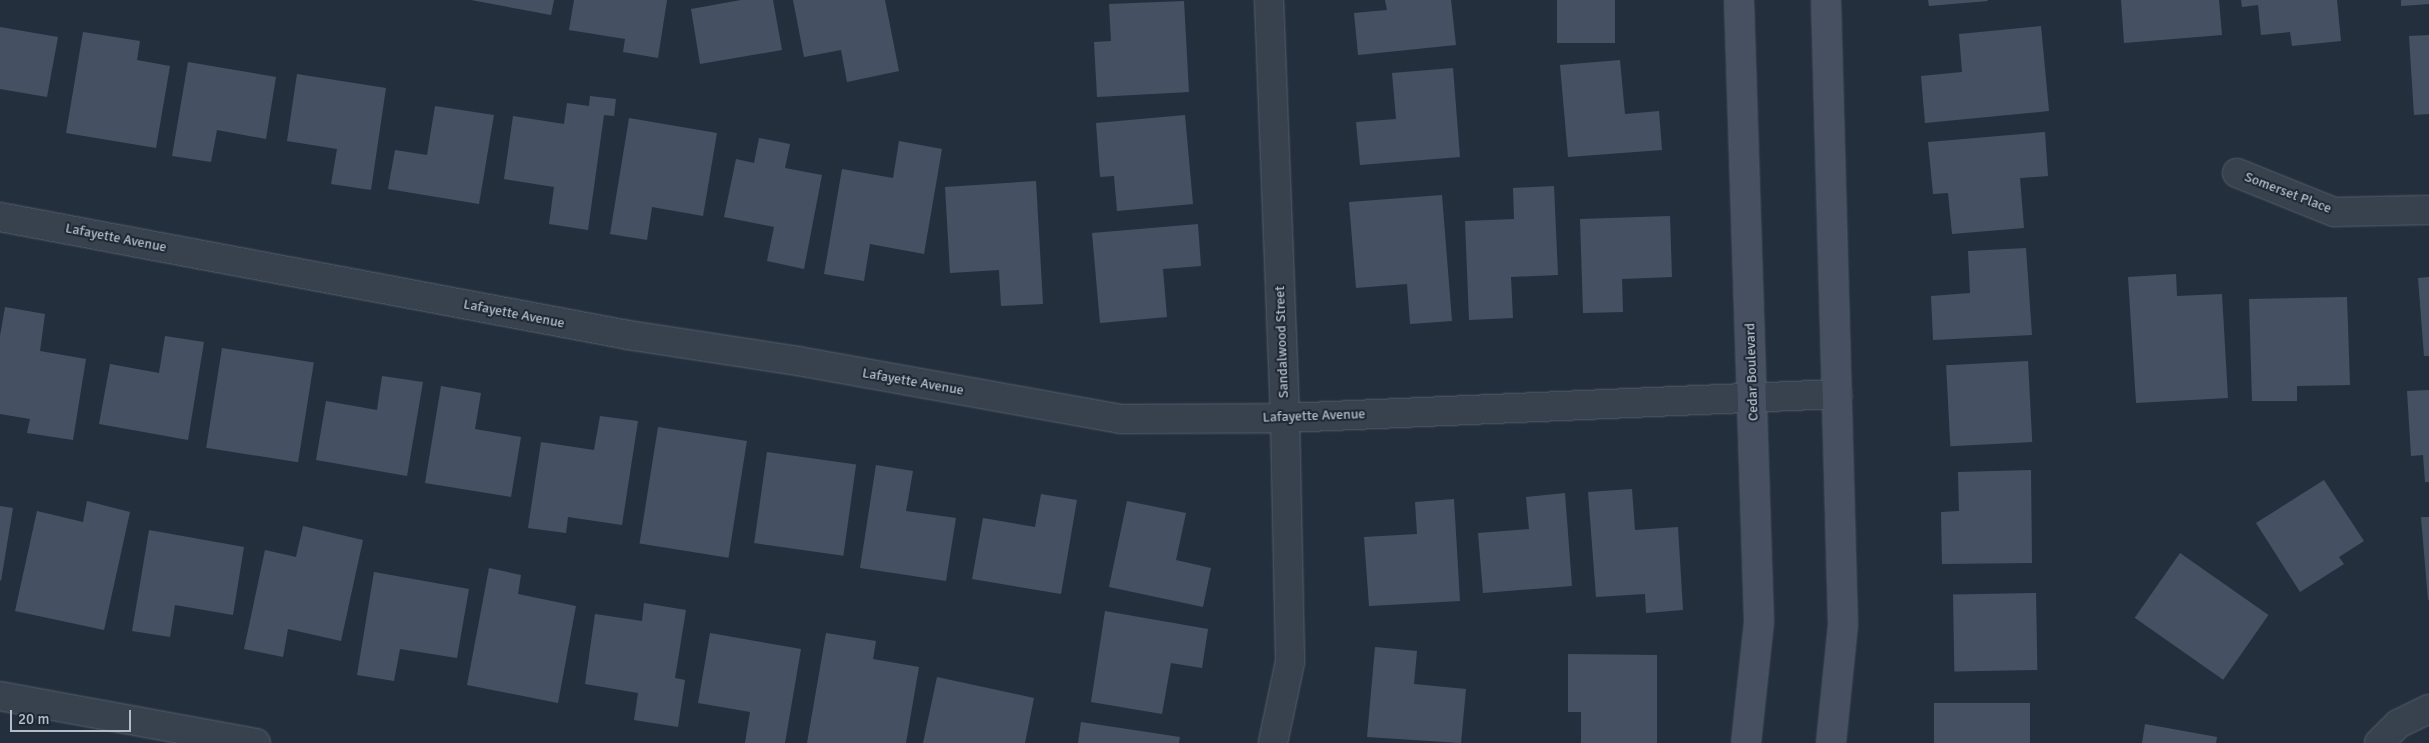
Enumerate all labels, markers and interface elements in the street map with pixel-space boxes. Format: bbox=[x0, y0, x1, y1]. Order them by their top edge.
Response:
street label: Somerset Place bbox=[2242, 169, 2334, 217]
street label: Lafayette Avenue bbox=[64, 220, 168, 256]
street label: Sandalwood Street bbox=[1272, 285, 1292, 399]
street label: Lafayette Avenue bbox=[462, 296, 566, 332]
street label: Cedar Boulevard bbox=[1742, 323, 1762, 421]
street label: Lafayette Avenue bbox=[861, 365, 965, 399]
street label: Lafayette Avenue bbox=[1262, 406, 1366, 426]
scale bar bbox=[12, 700, 134, 732]
text: 20 m bbox=[18, 710, 49, 728]

